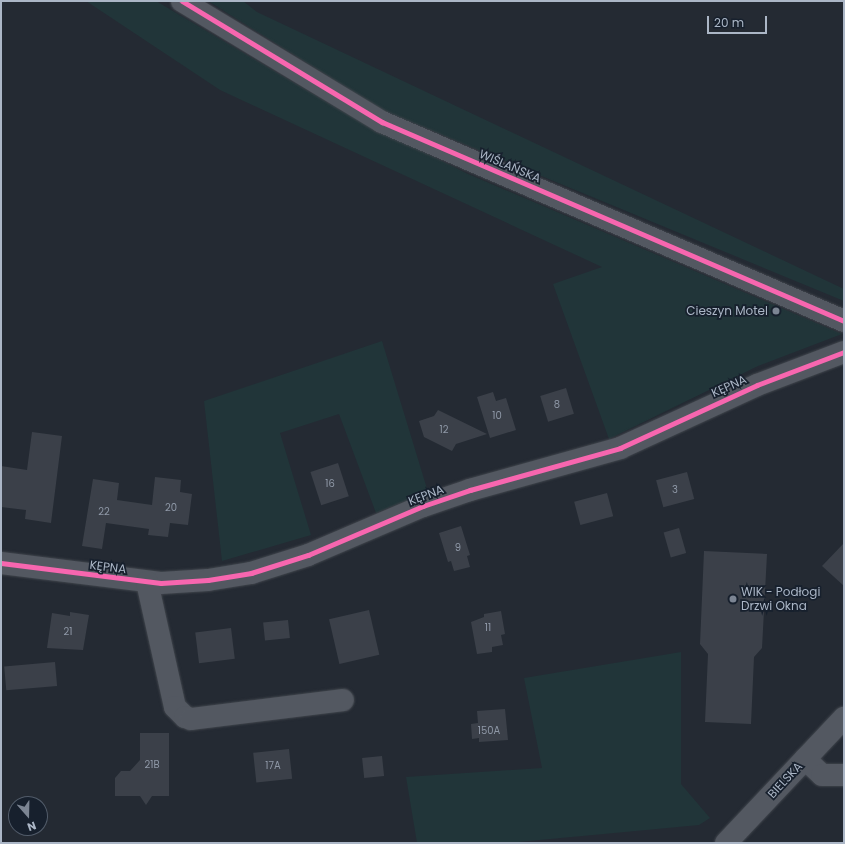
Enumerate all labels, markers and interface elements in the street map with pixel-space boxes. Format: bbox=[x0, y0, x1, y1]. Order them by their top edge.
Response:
scale bar bbox=[709, 8, 769, 34]
text: 20 m bbox=[714, 14, 744, 31]
street label: WIŚLAŃSKA bbox=[477, 147, 543, 185]
place label: Cieszyn Motel bbox=[686, 304, 768, 318]
marker: Cieszyn Motel bbox=[771, 306, 781, 316]
street label: KĘPNA bbox=[709, 372, 749, 400]
house number: 8 bbox=[554, 399, 560, 411]
house number: 10 bbox=[492, 410, 502, 422]
house number: 12 bbox=[440, 424, 448, 436]
house number: 16 bbox=[325, 478, 335, 490]
street label: KĘPNA bbox=[406, 482, 446, 508]
house number: 3 bbox=[672, 484, 678, 496]
house number: 20 bbox=[165, 502, 177, 514]
house number: 22 bbox=[98, 506, 110, 518]
house number: 9 bbox=[455, 542, 461, 554]
street label: KĘPNA bbox=[89, 558, 127, 576]
place label: WIK - Podłogi Drzwi Okna bbox=[741, 585, 820, 613]
marker: WIK - Podłogi Drzwi Okna bbox=[728, 594, 738, 604]
house number: 11 bbox=[485, 622, 491, 634]
house number: 21 bbox=[64, 626, 72, 638]
house number: 150A bbox=[478, 725, 500, 737]
house number: 21B bbox=[144, 759, 160, 771]
street label: BIELSKA bbox=[765, 759, 805, 801]
house number: 17A bbox=[265, 760, 281, 772]
north arrow bbox=[8, 796, 48, 836]
text: N bbox=[25, 817, 38, 835]

